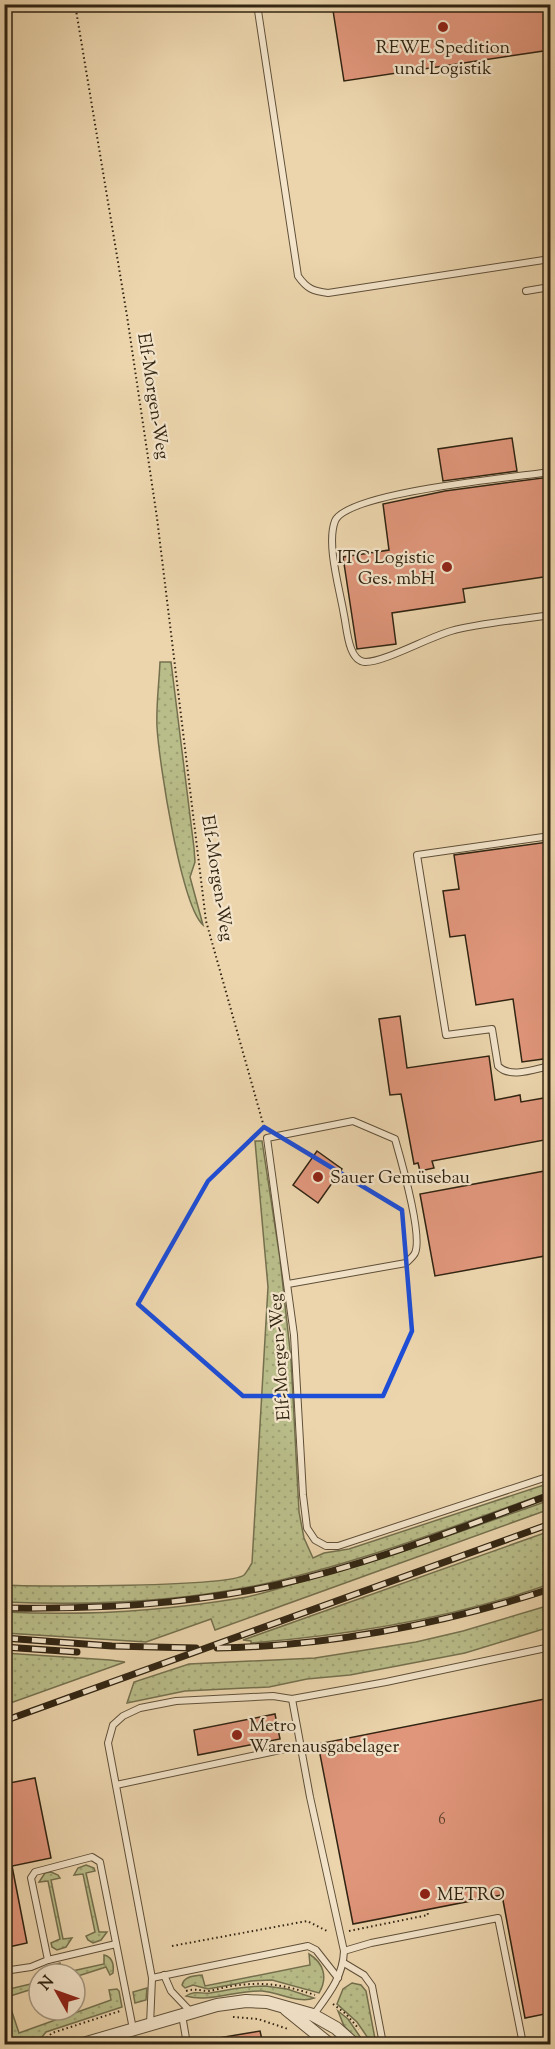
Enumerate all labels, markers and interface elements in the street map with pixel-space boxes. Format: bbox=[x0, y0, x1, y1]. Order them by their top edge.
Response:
marker: REWE Spedition und Logistik bbox=[436, 20, 450, 34]
place label: REWE Spedition und Logistik bbox=[376, 36, 511, 83]
street label: Elf-Morgen-Weg bbox=[129, 331, 175, 461]
place label: ITC Logistic Ges. mbH bbox=[337, 546, 435, 593]
marker: ITC Logistic Ges. mbH bbox=[440, 560, 454, 574]
street label: Elf-Morgen-Weg bbox=[193, 813, 239, 943]
place label: Sauer Gemüsebau bbox=[330, 1166, 470, 1192]
marker: Sauer Gemüsebau bbox=[311, 1170, 325, 1184]
street label: Elf-Morgen-Weg bbox=[264, 1292, 298, 1421]
place label: Metro Warenausgabelager bbox=[249, 1714, 399, 1761]
marker: Metro Warenausgabelager bbox=[230, 1728, 244, 1742]
house number: 6 bbox=[438, 1810, 446, 1831]
place label: METRO bbox=[437, 1883, 505, 1909]
marker: METRO bbox=[418, 1887, 432, 1901]
north arrow bbox=[27, 1962, 87, 2022]
text: N bbox=[35, 1972, 60, 1996]

